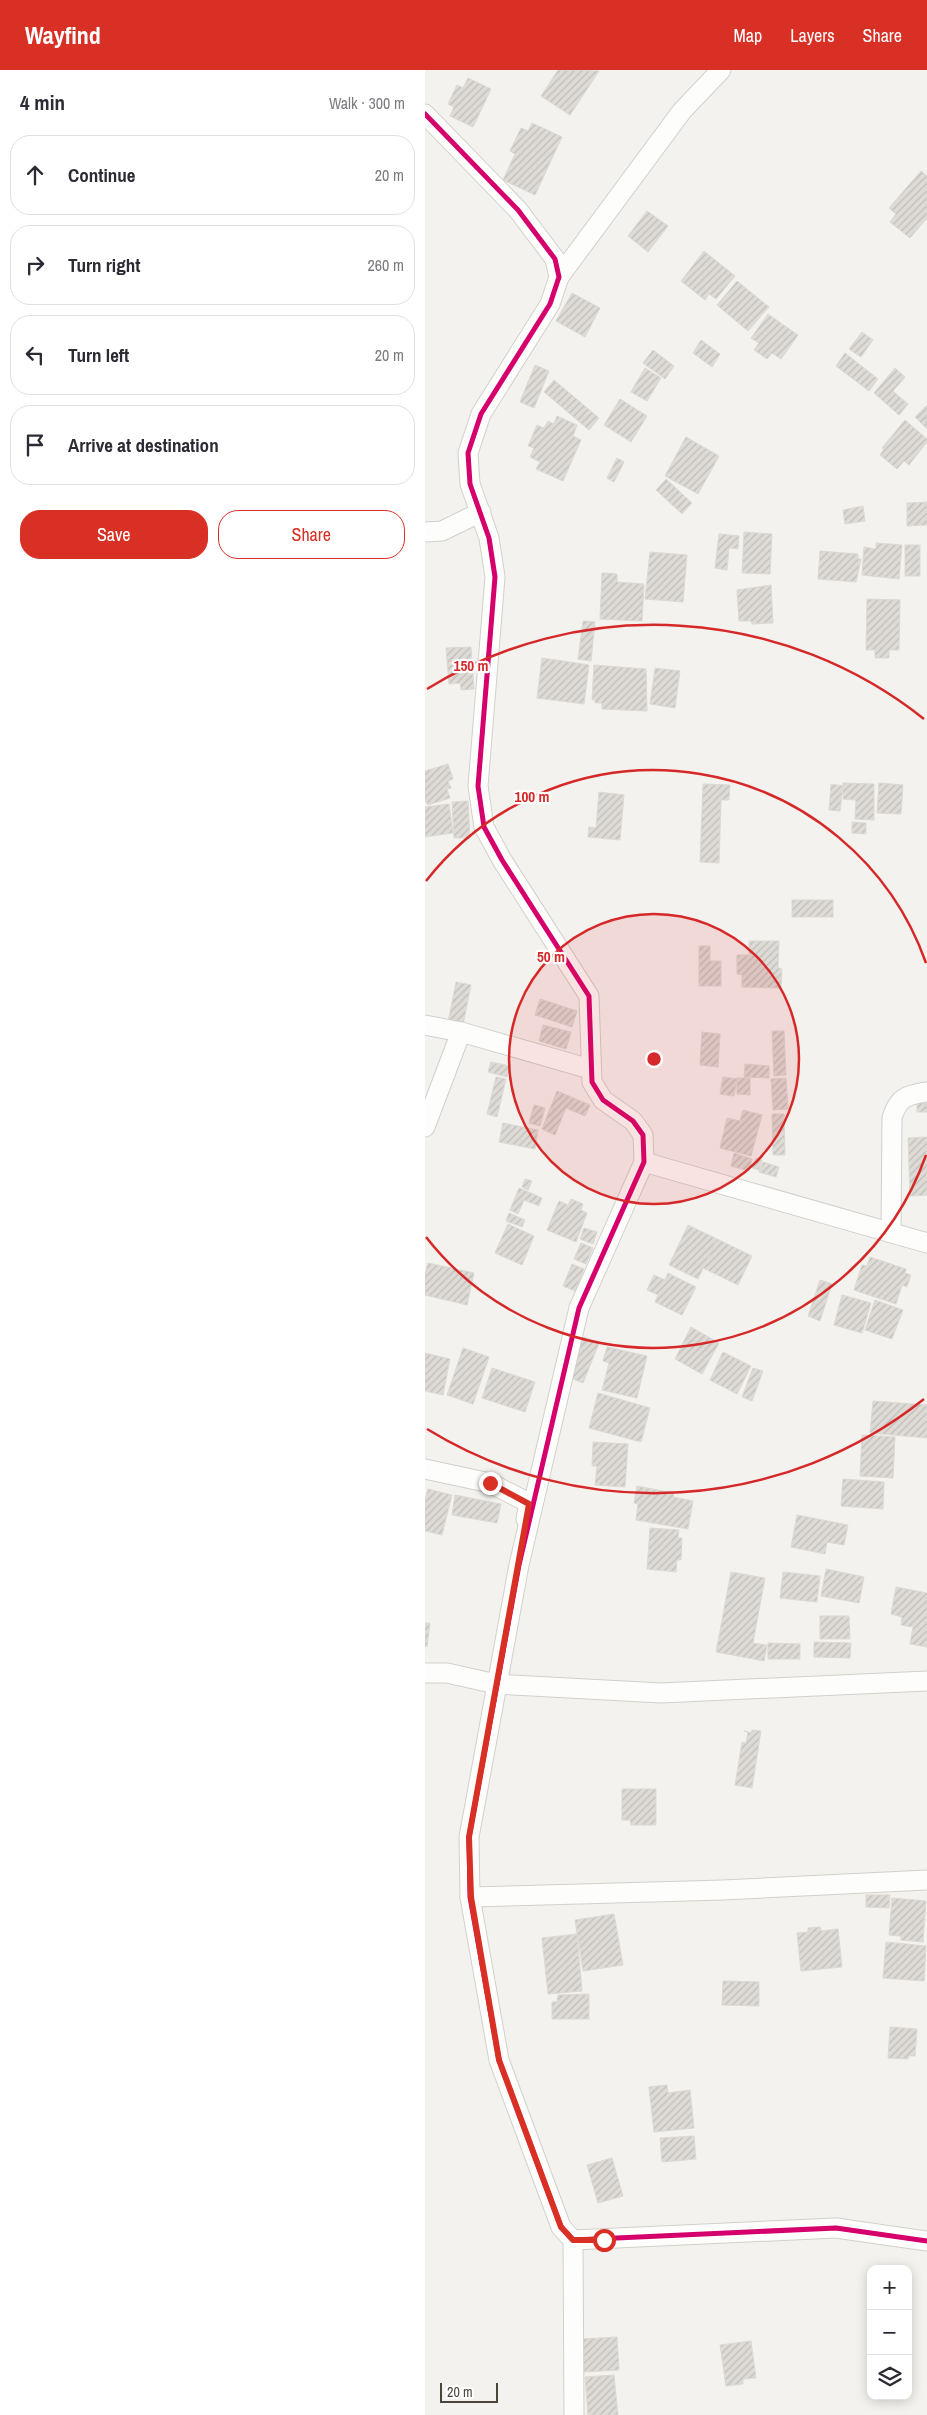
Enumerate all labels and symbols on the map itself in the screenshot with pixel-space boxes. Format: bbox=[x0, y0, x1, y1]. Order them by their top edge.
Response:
text: 150 m bbox=[454, 655, 488, 676]
text: 100 m bbox=[515, 786, 549, 807]
text: 50 m bbox=[537, 946, 565, 967]
centre of rings bbox=[645, 1050, 663, 1068]
route end bbox=[479, 1472, 502, 1495]
route start bbox=[593, 2229, 616, 2252]
scale bar bbox=[440, 2380, 497, 2403]

